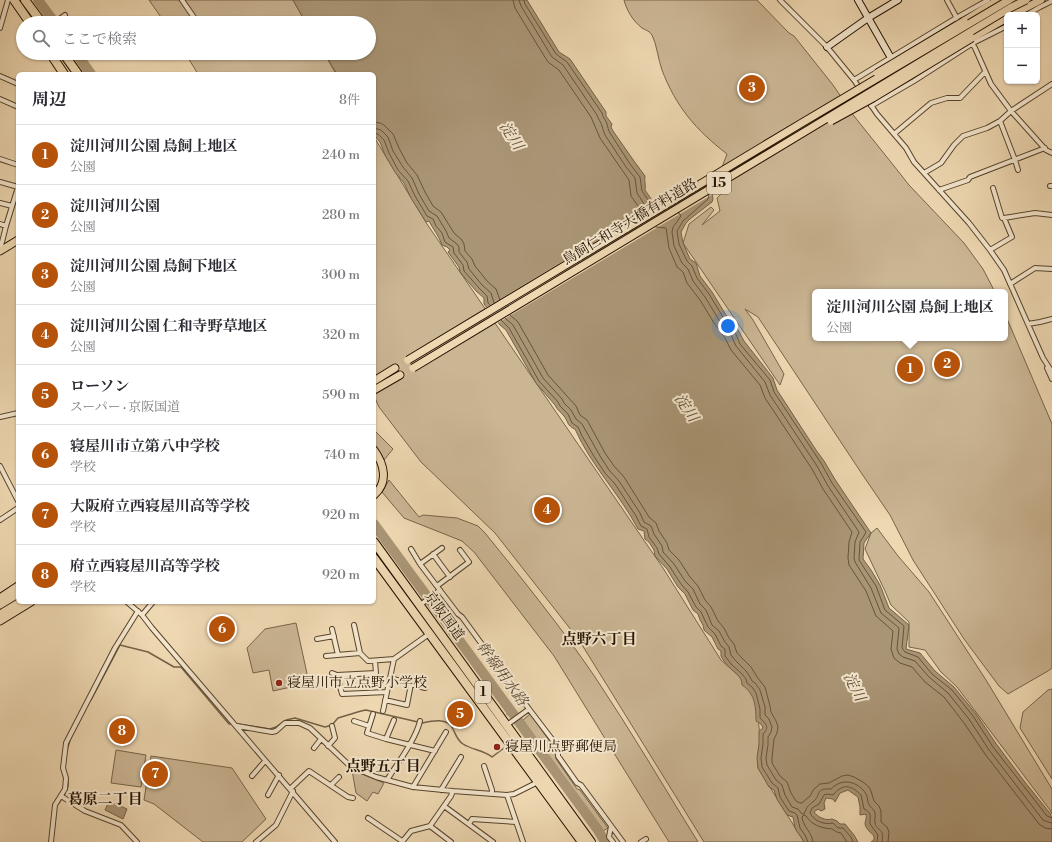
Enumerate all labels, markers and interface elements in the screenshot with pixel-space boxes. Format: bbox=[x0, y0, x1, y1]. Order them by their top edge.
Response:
map controls bbox=[1004, 12, 1040, 84]
button: + bbox=[1004, 12, 1040, 48]
search box bbox=[16, 16, 376, 60]
icon: search bbox=[30, 27, 52, 49]
text: ここで検索 bbox=[62, 30, 137, 49]
button: − bbox=[1004, 48, 1040, 84]
pin: 3 bbox=[739, 73, 765, 103]
text: 周辺 bbox=[32, 89, 66, 111]
text: 8件 bbox=[339, 92, 360, 108]
water label: 淀川 bbox=[495, 118, 528, 155]
text: 淀川河川公園 鳥飼上地区 bbox=[70, 137, 237, 156]
text: 1 bbox=[42, 147, 48, 163]
text: 240 m bbox=[322, 147, 360, 163]
text: 公園 bbox=[70, 159, 96, 175]
road number: 15 bbox=[707, 172, 731, 194]
street label: 鳥飼仁和寺大橋有料道路 bbox=[559, 175, 701, 269]
text: 淀川河川公園 bbox=[70, 197, 160, 216]
text: 2 bbox=[41, 207, 49, 223]
text: 280 m bbox=[322, 207, 360, 223]
text: 公園 bbox=[70, 219, 96, 235]
text: 淀川河川公園 鳥飼下地区 bbox=[70, 257, 237, 276]
text: 3 bbox=[41, 267, 49, 283]
text: 300 m bbox=[322, 267, 360, 283]
text: 公園 bbox=[70, 279, 96, 295]
popup bbox=[812, 289, 1008, 341]
text: 淀川河川公園 鳥飼上地区 bbox=[826, 298, 994, 317]
your location bbox=[718, 316, 738, 336]
text: 淀川河川公園 仁和寺野草地区 bbox=[70, 317, 267, 336]
text: 公園 bbox=[826, 320, 852, 336]
text: 4 bbox=[41, 327, 49, 343]
text: 320 m bbox=[323, 327, 360, 343]
text: 公園 bbox=[70, 339, 96, 355]
pin: 2 bbox=[934, 349, 960, 379]
pin: 1 bbox=[897, 354, 923, 384]
text: ローソン bbox=[70, 377, 129, 396]
text: 5 bbox=[41, 387, 49, 403]
text: 590 m bbox=[322, 387, 360, 403]
water label: 淀川 bbox=[670, 390, 703, 427]
text: スーパー · 京阪国道 bbox=[70, 399, 180, 415]
text: 寝屋川市立第八中学校 bbox=[70, 437, 220, 456]
text: 6 bbox=[41, 447, 49, 463]
text: 740 m bbox=[324, 447, 360, 463]
text: 学校 bbox=[70, 459, 96, 475]
pin: 4 bbox=[534, 495, 560, 525]
text: 大阪府立西寝屋川高等学校 bbox=[70, 497, 250, 516]
text: 7 bbox=[41, 507, 49, 523]
text: 920 m bbox=[322, 507, 360, 523]
text: 学校 bbox=[70, 519, 96, 535]
text: 府立西寝屋川高等学校 bbox=[70, 557, 220, 576]
text: 8 bbox=[41, 567, 49, 583]
text: 920 m bbox=[322, 567, 360, 583]
text: 学校 bbox=[70, 579, 96, 595]
street label: 京阪国道 bbox=[420, 588, 468, 644]
pin: 6 bbox=[209, 614, 235, 644]
district label: 点野六丁目 bbox=[561, 630, 637, 649]
water label: 幹線用水路 bbox=[472, 638, 532, 711]
water label: 淀川 bbox=[839, 669, 870, 706]
place label: 寝屋川市立点野小学校 bbox=[287, 674, 427, 692]
marker: 寝屋川市立点野小学校 bbox=[274, 678, 284, 688]
road number: 1 bbox=[475, 681, 491, 703]
pin: 5 bbox=[447, 699, 473, 729]
pin: 8 bbox=[109, 716, 135, 746]
place label: 寝屋川点野郵便局 bbox=[505, 738, 617, 756]
marker: 寝屋川点野郵便局 bbox=[492, 742, 502, 752]
district label: 点野五丁目 bbox=[345, 757, 421, 776]
pin: 7 bbox=[142, 759, 168, 789]
district label: 葛原二丁目 bbox=[67, 790, 143, 809]

